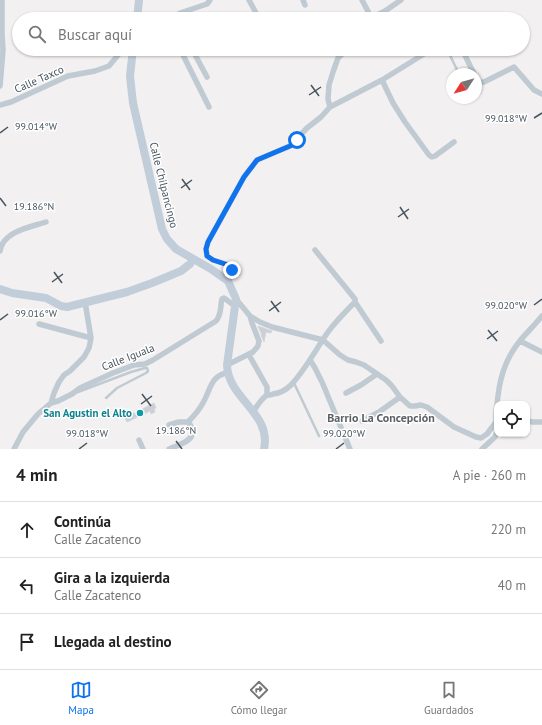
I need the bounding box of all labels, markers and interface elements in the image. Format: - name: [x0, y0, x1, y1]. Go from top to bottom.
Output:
- search box: [12, 12, 530, 56]
- icon: search: [26, 23, 48, 45]
- text: Buscar aquí: [58, 25, 132, 44]
- street label: Calle Taxco: [12, 62, 66, 96]
- north arrow: [446, 68, 482, 104]
- text: 99.018°W: [485, 112, 528, 125]
- text: 99.014°W: [15, 120, 58, 133]
- route start: [288, 131, 306, 149]
- street label: Calle Chilpancingo: [147, 141, 181, 230]
- text: 19.186°N: [14, 200, 54, 213]
- route end: [223, 261, 241, 279]
- text: 99.020°W: [485, 299, 528, 312]
- text: 99.016°W: [15, 307, 58, 320]
- street label: Calle Iguala: [100, 340, 156, 374]
- map controls: [494, 401, 530, 437]
- button: locate: [494, 401, 530, 437]
- place label: San Agustin el Alto: [43, 406, 132, 420]
- marker: San Agustin el Alto: [135, 408, 145, 418]
- district label: Barrio La Concepción: [327, 410, 435, 425]
- text: 19.186°N: [156, 424, 196, 437]
- text: 99.018°W: [66, 427, 109, 440]
- text: 99.020°W: [323, 427, 366, 440]
- text: 4 min: [16, 464, 57, 486]
- text: A pie · 260 m: [453, 467, 526, 484]
- text: Continúa: [54, 512, 111, 531]
- icon: ahead: [16, 519, 38, 541]
- text: 220 m: [491, 521, 526, 538]
- text: Calle Zacatenco: [54, 531, 141, 548]
- text: Gira a la izquierda: [54, 568, 170, 587]
- icon: left: [16, 575, 38, 597]
- text: 40 m: [498, 577, 526, 594]
- text: Calle Zacatenco: [54, 587, 141, 604]
- icon: arrive: [16, 631, 38, 653]
- text: Llegada al destino: [54, 632, 172, 651]
- tab: Mapa: [68, 679, 94, 717]
- tab: Cómo llegar: [231, 679, 287, 717]
- tab: Guardados: [424, 679, 474, 717]

